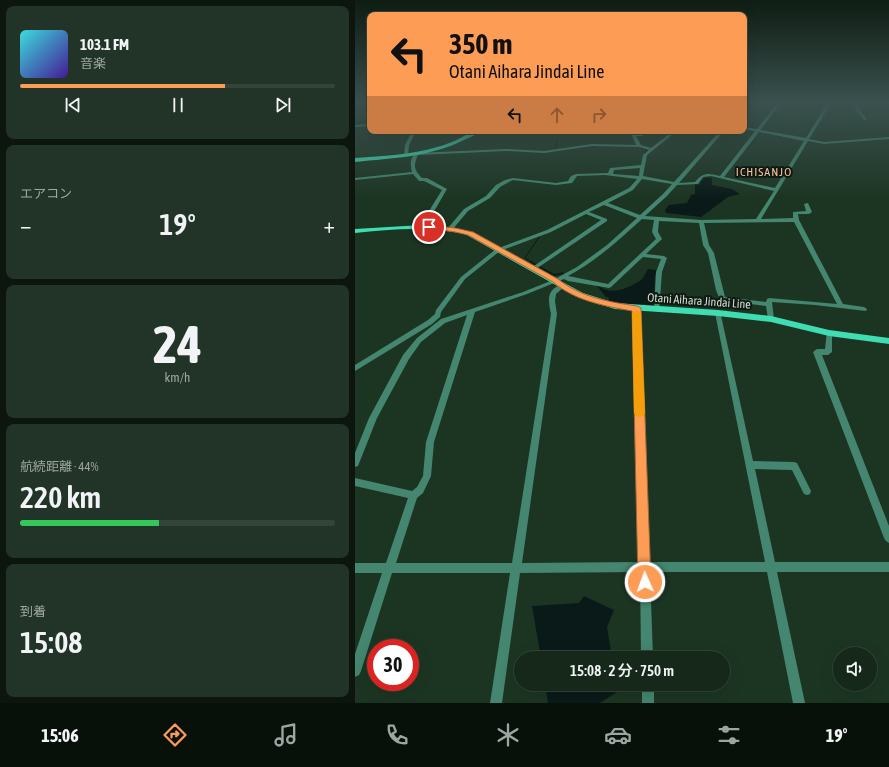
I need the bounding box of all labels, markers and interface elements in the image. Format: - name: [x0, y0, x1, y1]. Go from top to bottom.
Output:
- icon: left: [383, 28, 435, 80]
- text: 350 m: [449, 28, 512, 60]
- text: 103.1 FM: [80, 36, 129, 53]
- text: 音楽: [80, 56, 106, 71]
- text: Otani Aihara Jindai Line: [449, 61, 604, 82]
- icon: previous: [62, 94, 84, 116]
- icon: pause: [167, 94, 189, 116]
- icon: next: [272, 94, 294, 116]
- icon: left: [504, 104, 526, 126]
- icon: ahead: [546, 104, 568, 126]
- icon: right: [588, 104, 610, 126]
- district label: ICHISANJO: [736, 165, 792, 179]
- text: エアコン: [20, 186, 72, 201]
- text: 19°: [159, 207, 196, 241]
- pin: [412, 210, 446, 244]
- text: −: [20, 212, 31, 238]
- text: +: [324, 212, 335, 238]
- icon: arrive: [418, 216, 440, 238]
- street label: Otani Aihara Jindai Line: [647, 290, 751, 312]
- text: 24: [153, 314, 202, 374]
- text: km/h: [165, 370, 190, 385]
- text: 航続距離 · 44%: [20, 459, 99, 474]
- text: 220 km: [20, 480, 101, 514]
- position arrow: [624, 561, 666, 603]
- text: 到着: [20, 604, 46, 619]
- text: 15:08: [20, 625, 82, 659]
- speed limit sign: 30: [367, 639, 419, 691]
- map controls: [833, 647, 877, 691]
- button: sound: [833, 647, 877, 691]
- text: 15:08 · 2 分 · 750 m: [570, 662, 674, 679]
- icon: directions: [161, 721, 189, 749]
- icon: music: [272, 721, 300, 749]
- icon: phone: [383, 721, 411, 749]
- icon: climate: [494, 721, 522, 749]
- icon: car: [604, 721, 632, 749]
- icon: filters: [715, 721, 743, 749]
- text: 15:06: [41, 725, 79, 746]
- text: 19°: [826, 725, 848, 746]

